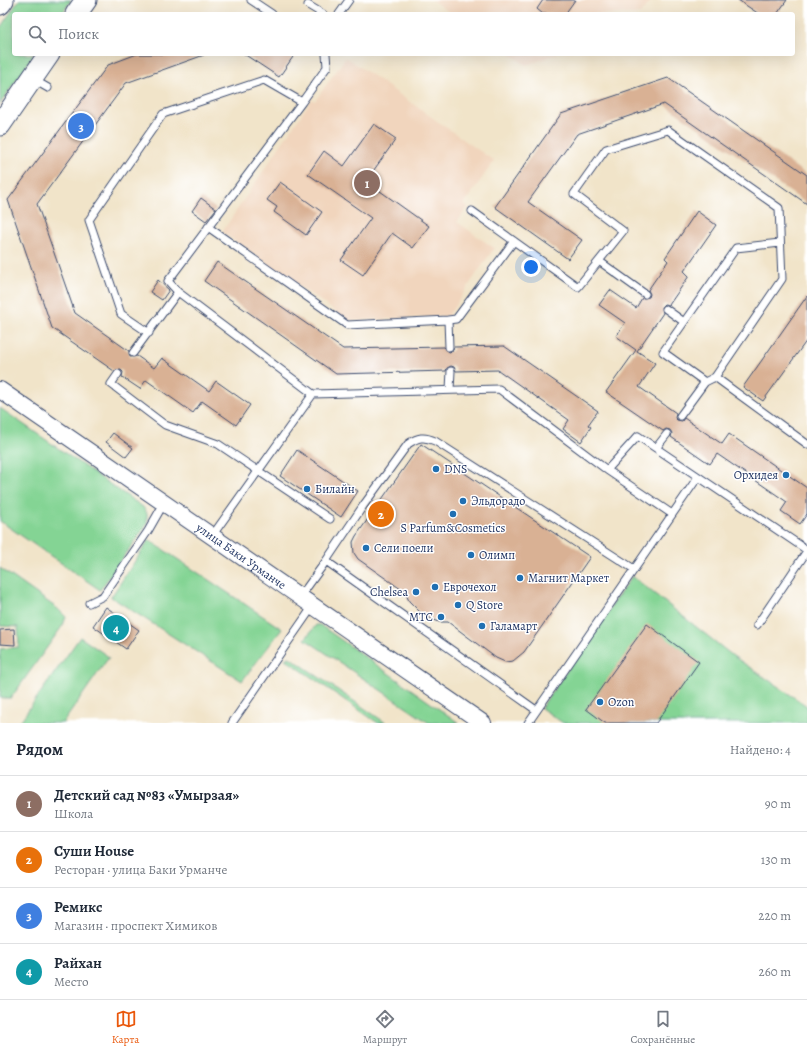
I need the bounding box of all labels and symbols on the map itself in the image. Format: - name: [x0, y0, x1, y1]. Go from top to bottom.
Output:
- pin: 3: [68, 111, 94, 141]
- pin: 1: [354, 168, 380, 198]
- your location: [521, 257, 541, 277]
- place label: DNS: [444, 461, 467, 477]
- marker: DNS: [431, 464, 441, 474]
- place label: Орхидея: [734, 467, 778, 483]
- marker: Орхидея: [781, 470, 791, 480]
- place label: Билайн: [315, 481, 355, 497]
- marker: Билайн: [302, 484, 312, 494]
- place label: Эльдорадо: [471, 493, 525, 509]
- marker: Эльдорадо: [458, 496, 468, 506]
- pin: 2: [368, 499, 394, 529]
- marker: S Parfum&Cosmetics: [448, 509, 458, 519]
- street label: улица Баки Урманче: [192, 519, 289, 593]
- place label: S Parfum&Cosmetics: [401, 520, 506, 536]
- place label: Сели поели: [374, 540, 433, 556]
- marker: Сели поели: [361, 543, 371, 553]
- place label: Олимп: [479, 547, 515, 563]
- marker: Олимп: [466, 550, 476, 560]
- place label: Магнит Маркет: [528, 570, 610, 586]
- marker: Магнит Маркет: [515, 573, 525, 583]
- place label: Еврочехол: [443, 579, 497, 595]
- marker: Еврочехол: [430, 582, 440, 592]
- place label: Chelsea: [370, 584, 408, 600]
- marker: Chelsea: [411, 587, 421, 597]
- place label: Q Store: [466, 597, 503, 613]
- marker: Q Store: [453, 600, 463, 610]
- place label: МТС: [409, 609, 433, 625]
- marker: МТС: [436, 612, 446, 622]
- pin: 4: [103, 613, 129, 643]
- place label: Галамарт: [490, 618, 538, 634]
- marker: Галамарт: [477, 621, 487, 631]
- place label: Ozon: [608, 694, 635, 710]
- marker: Ozon: [595, 697, 605, 707]

